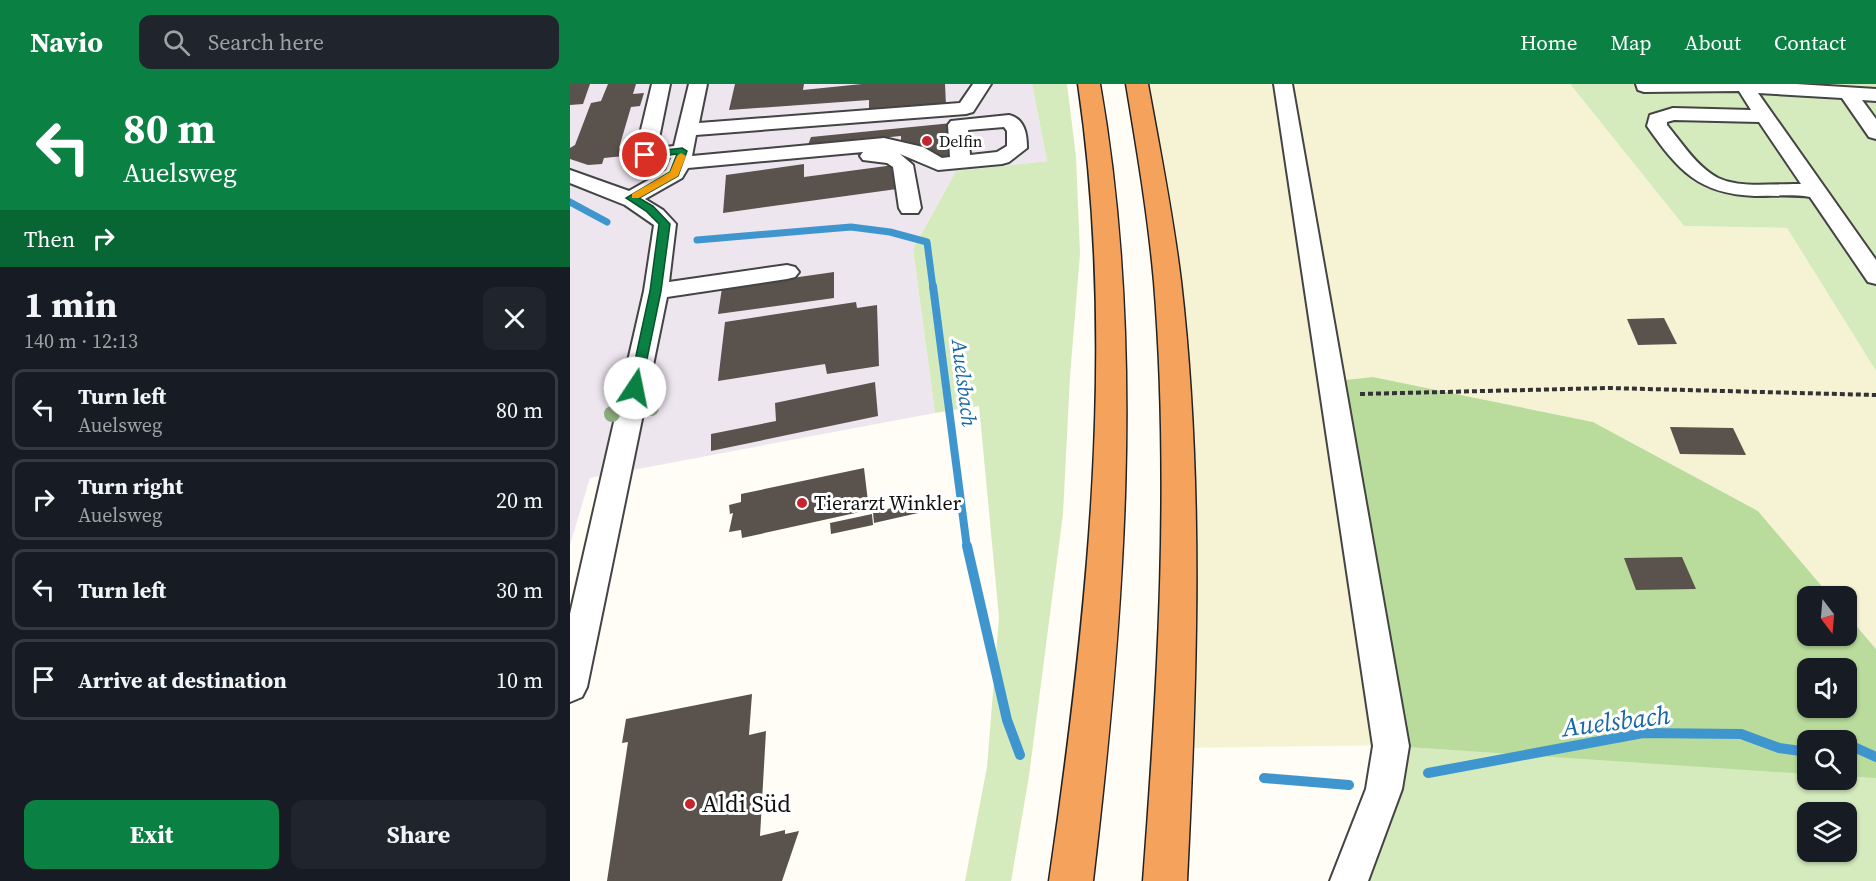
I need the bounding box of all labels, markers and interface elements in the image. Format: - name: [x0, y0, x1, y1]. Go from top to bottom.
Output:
- search box: [139, 15, 559, 69]
- text: Navio: [30, 23, 103, 61]
- icon: search: [160, 26, 193, 59]
- text: Search here: [208, 27, 324, 57]
- text: Home: [1520, 28, 1578, 57]
- text: Map: [1611, 28, 1652, 57]
- text: About: [1685, 28, 1741, 57]
- text: Contact: [1774, 28, 1846, 57]
- text: 80 m: [123, 99, 216, 157]
- icon: left: [24, 108, 102, 186]
- pin: [619, 129, 670, 180]
- place label: Delfin: [939, 130, 983, 152]
- marker: Delfin: [920, 134, 934, 148]
- icon: arrive: [628, 138, 661, 171]
- text: Auelsweg: [123, 154, 237, 191]
- icon: right: [87, 222, 120, 255]
- text: Then: [24, 224, 75, 254]
- text: 1 min: [24, 280, 117, 329]
- button: close: [483, 287, 546, 350]
- text: 140 m · 12:13: [24, 327, 138, 355]
- water label: Auelsbach: [945, 337, 984, 429]
- position arrow: [603, 356, 667, 420]
- text: Turn left: [78, 381, 166, 411]
- icon: left: [27, 393, 60, 426]
- text: 80 m: [496, 395, 543, 425]
- text: Auelsweg: [78, 411, 162, 439]
- text: Turn right: [78, 471, 183, 501]
- icon: right: [27, 483, 60, 516]
- text: 20 m: [496, 485, 543, 515]
- place label: Tierarzt Winkler: [814, 489, 962, 517]
- marker: Tierarzt Winkler: [795, 496, 809, 510]
- text: Auelsweg: [78, 501, 162, 529]
- icon: left: [27, 573, 60, 606]
- text: Turn left: [78, 575, 166, 605]
- text: 30 m: [496, 575, 543, 605]
- north arrow: [1797, 586, 1857, 646]
- map controls: [1797, 586, 1857, 862]
- button: sound: [1797, 658, 1857, 718]
- icon: arrive: [27, 663, 60, 696]
- text: Arrive at destination: [78, 665, 287, 695]
- text: 10 m: [496, 665, 543, 695]
- water label: Auelsbach: [1558, 697, 1672, 746]
- button: search: [1797, 730, 1857, 790]
- place label: Aldi Süd: [702, 787, 791, 820]
- marker: Aldi Süd: [683, 797, 697, 811]
- button: Exit: [24, 800, 279, 869]
- button: Share: [291, 800, 546, 869]
- button: layers: [1797, 802, 1857, 862]

